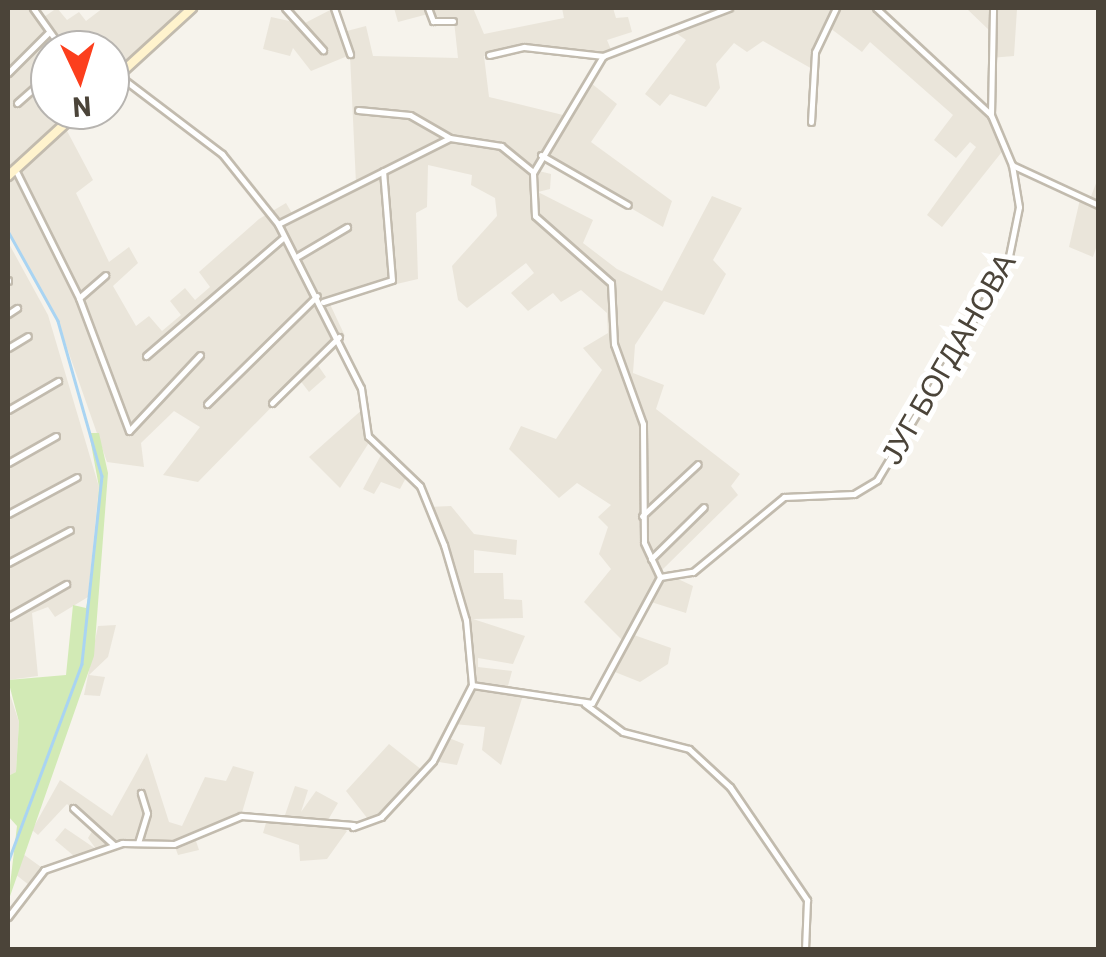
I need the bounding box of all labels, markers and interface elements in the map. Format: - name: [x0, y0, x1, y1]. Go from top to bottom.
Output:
- north arrow: [30, 30, 130, 130]
- text: N: [71, 90, 92, 126]
- street label: ЈУГ БОГДАНОВА: [872, 246, 1022, 470]

